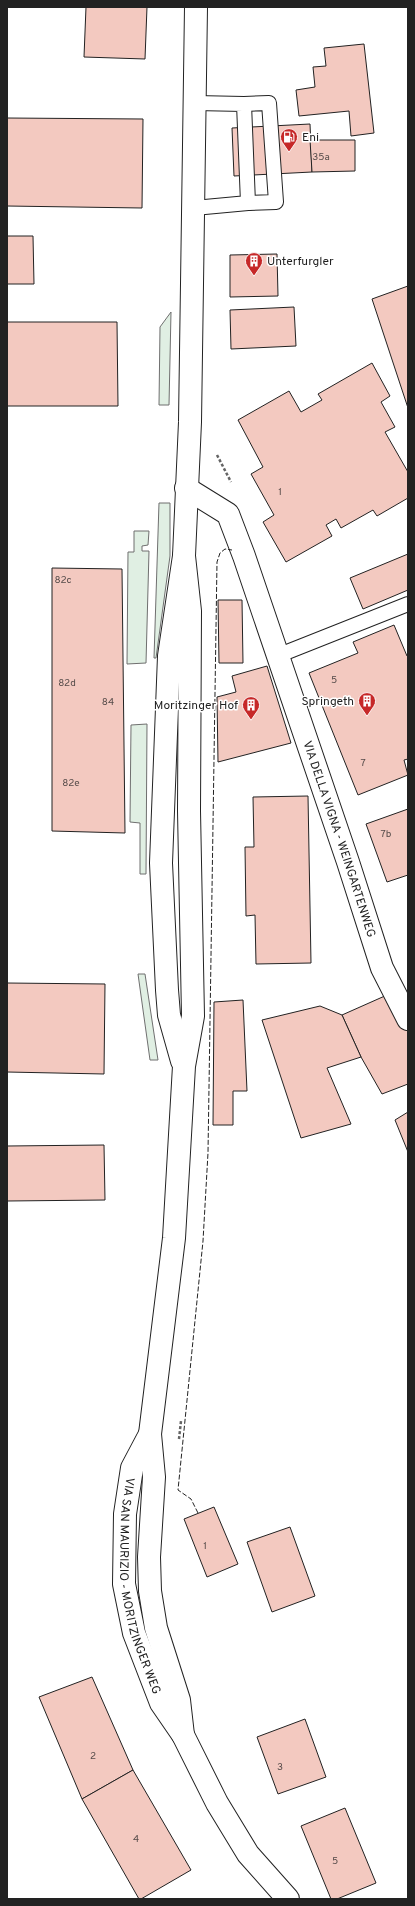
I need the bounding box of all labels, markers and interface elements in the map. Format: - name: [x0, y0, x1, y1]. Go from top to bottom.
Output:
- fuel station icon: Eni: [279, 127, 299, 152]
- place label: Eni: [302, 130, 319, 146]
- house number: 35a: [312, 151, 330, 164]
- building icon: Unterfurgler: [244, 251, 264, 276]
- place label: Unterfurgler: [267, 254, 334, 270]
- house number: 1: [278, 486, 282, 499]
- house number: 82c: [54, 574, 72, 587]
- house number: 5: [331, 674, 337, 687]
- house number: 82d: [58, 677, 76, 690]
- building icon: Springeth: [357, 691, 377, 716]
- place label: Springeth: [301, 694, 354, 710]
- building icon: Moritzinger Hof: [241, 695, 261, 720]
- house number: 84: [102, 696, 114, 709]
- place label: Moritzinger Hof: [154, 698, 238, 714]
- street label: VIA DELLA VIGNA - WEINGARTENWEG: [298, 739, 379, 940]
- house number: 7: [360, 757, 366, 770]
- house number: 82e: [62, 777, 80, 790]
- house number: 7b: [381, 828, 392, 841]
- street label: VIA SAN MAURIZIO - MORITZINGER WEG: [115, 1476, 164, 1697]
- house number: 1: [203, 1540, 207, 1553]
- house number: 2: [90, 1750, 96, 1763]
- house number: 3: [277, 1761, 283, 1774]
- house number: 4: [133, 1833, 139, 1846]
- house number: 5: [332, 1855, 338, 1868]

